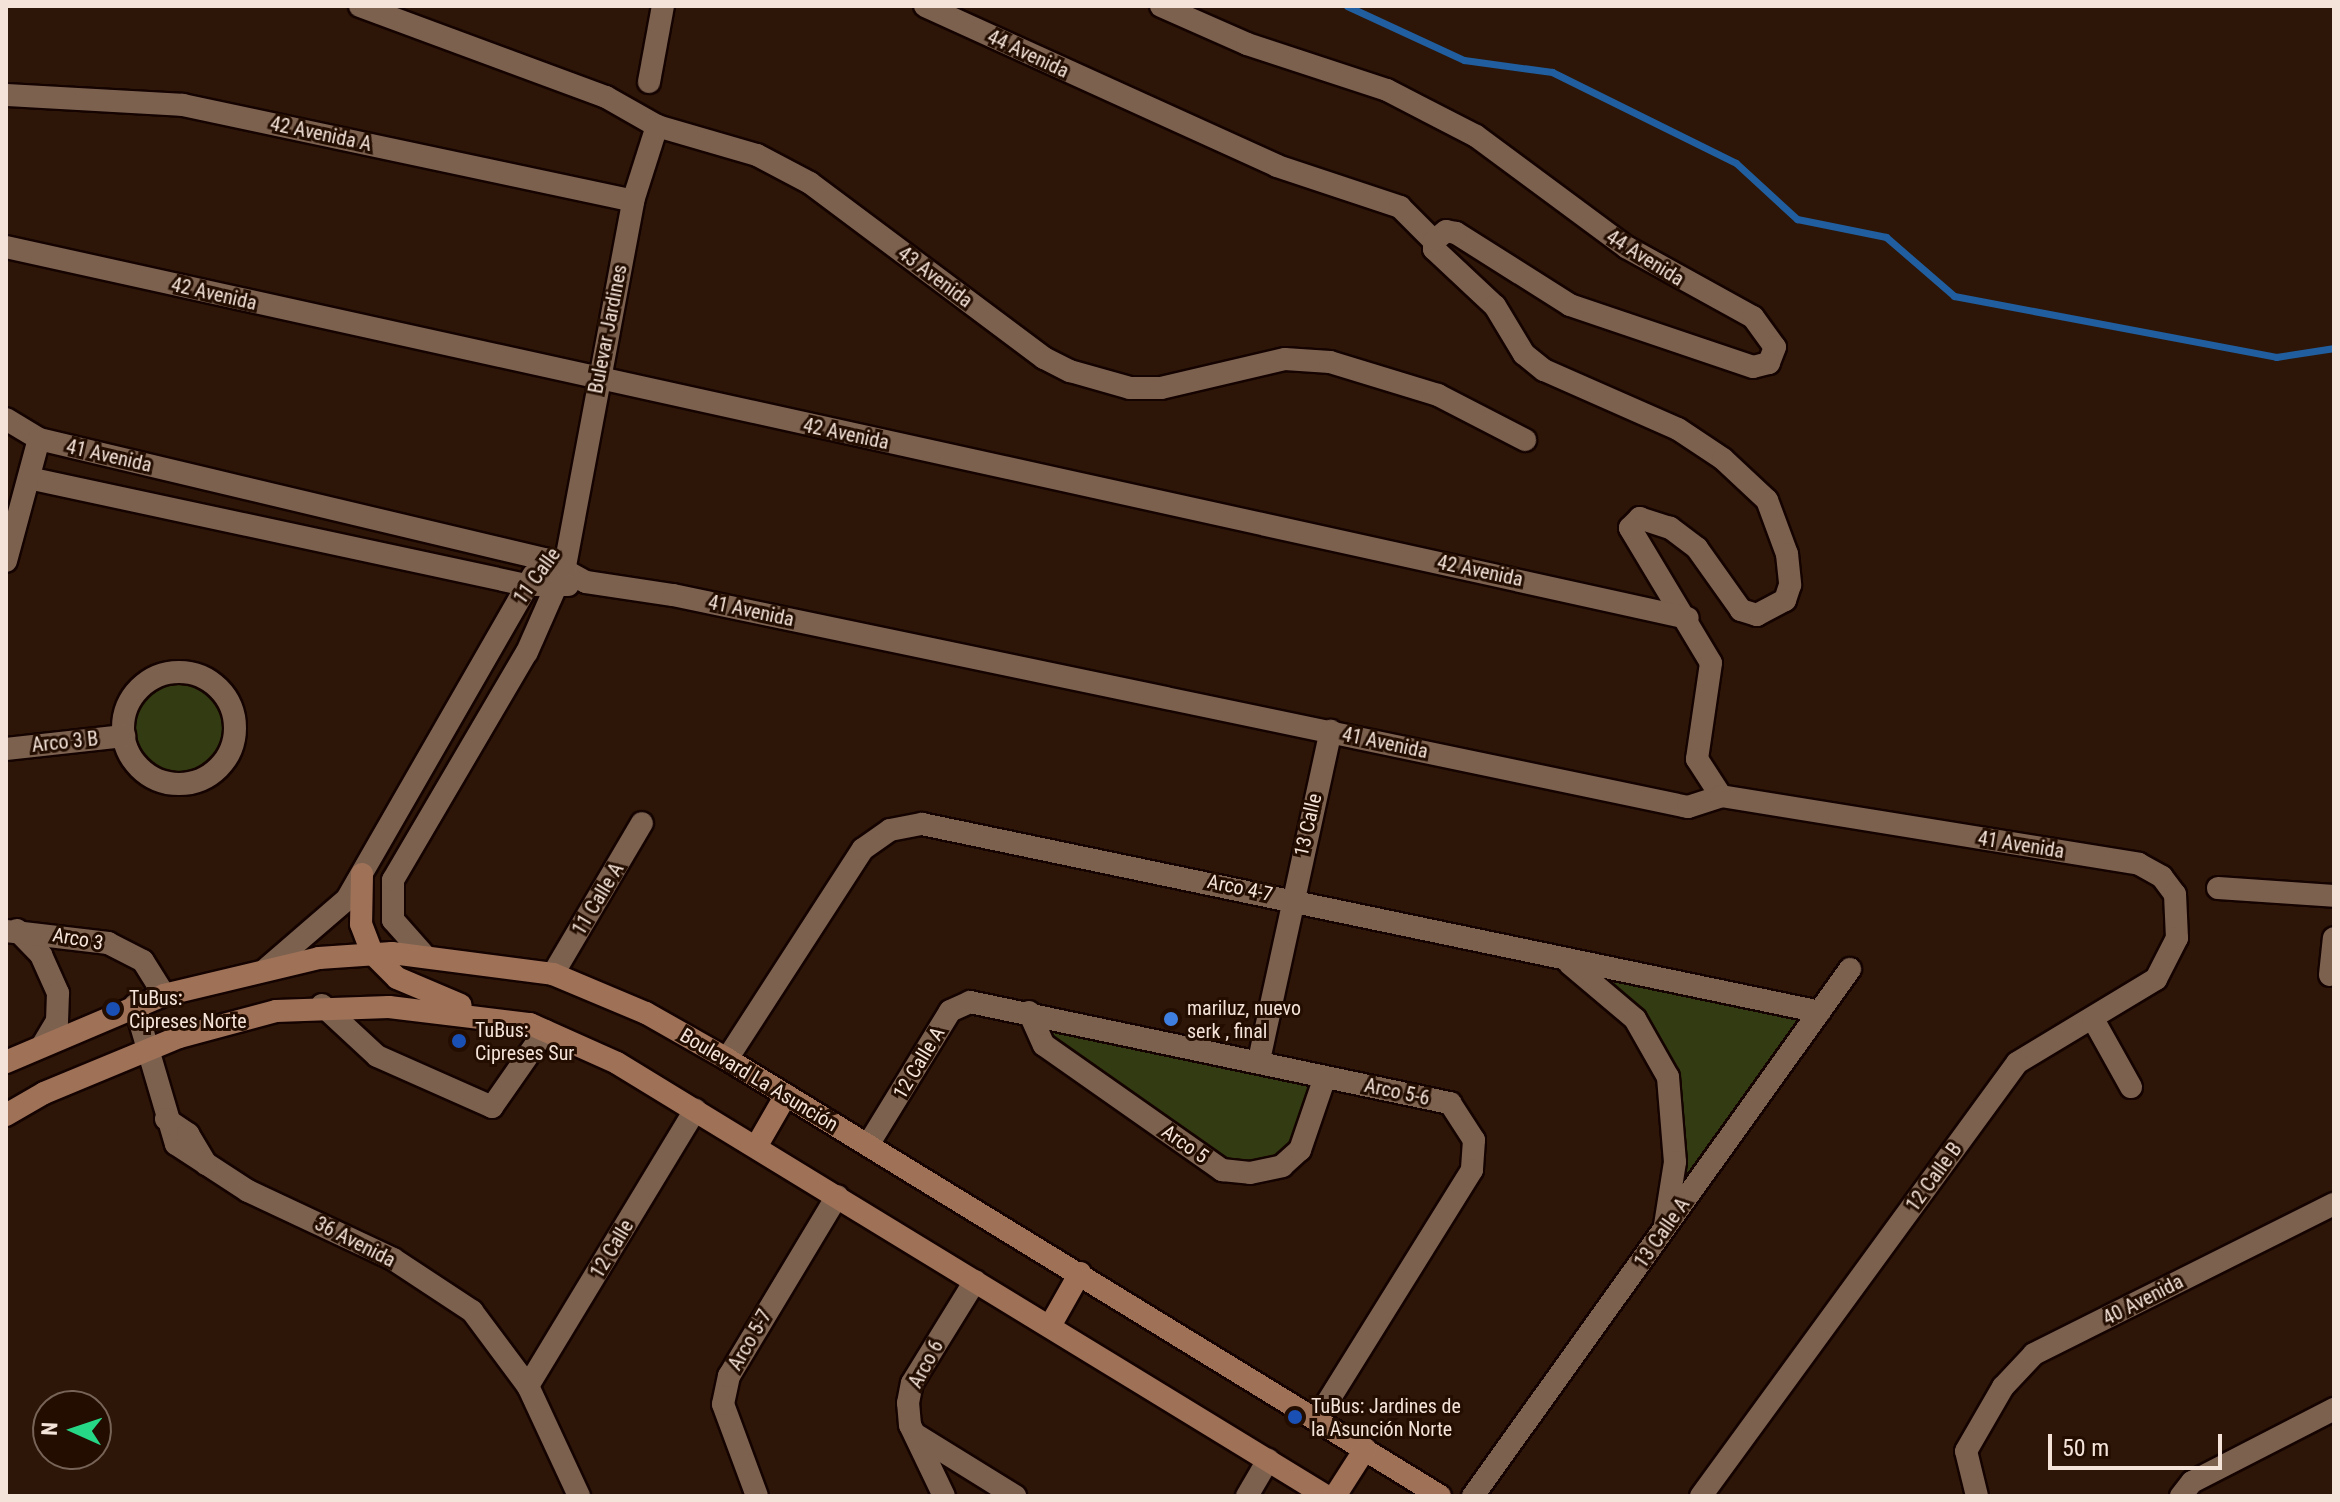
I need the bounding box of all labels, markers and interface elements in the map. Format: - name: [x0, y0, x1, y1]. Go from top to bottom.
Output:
- street label: 44 Avenida: [984, 25, 1072, 83]
- street label: 42 Avenida A: [268, 112, 374, 156]
- street label: 44 Avenida: [1602, 225, 1688, 291]
- street label: 43 Avenida: [893, 241, 977, 313]
- street label: Bulevar Jardines: [584, 262, 632, 396]
- street label: 42 Avenida: [169, 273, 259, 315]
- street label: 42 Avenida: [801, 413, 891, 455]
- street label: 41 Avenida: [64, 435, 154, 477]
- street label: 11 Calle: [509, 543, 565, 609]
- street label: 42 Avenida: [1435, 550, 1525, 592]
- street label: 41 Avenida: [706, 590, 796, 632]
- street label: 41 Avenida: [1340, 722, 1430, 764]
- street label: Arco 3 B: [31, 727, 99, 757]
- street label: 13 Calle: [1289, 791, 1327, 859]
- street label: 41 Avenida: [1976, 826, 2066, 864]
- street label: 11 Calle A: [567, 859, 629, 939]
- street label: Arco 4-7: [1205, 869, 1275, 907]
- street label: Arco 3: [51, 923, 105, 955]
- place label: TuBus: Cipreses Norte: [129, 986, 247, 1033]
- place label: mariluz, nuevo serk , final: [1187, 996, 1301, 1043]
- marker: TuBus: Cipreses Norte: [104, 1000, 122, 1018]
- marker: mariluz, nuevo serk , final: [1162, 1010, 1180, 1028]
- place label: TuBus: Cipreses Sur: [475, 1018, 574, 1065]
- street label: Boulevard La Asunción: [676, 1023, 842, 1137]
- street label: 12 Calle A: [888, 1023, 950, 1103]
- marker: TuBus: Cipreses Sur: [450, 1032, 468, 1050]
- street label: Arco 5-6: [1362, 1073, 1432, 1111]
- street label: Arco 5: [1157, 1119, 1213, 1169]
- street label: 12 Calle B: [1901, 1138, 1967, 1216]
- street label: 13 Calle A: [1629, 1193, 1695, 1273]
- street label: 36 Avenida: [311, 1212, 399, 1272]
- street label: 12 Calle: [585, 1215, 639, 1283]
- street label: 40 Avenida: [2099, 1270, 2187, 1330]
- street label: Arco 5-7: [723, 1305, 777, 1375]
- street label: Arco 6: [903, 1336, 949, 1392]
- north arrow: [32, 1390, 112, 1470]
- place label: TuBus: Jardines de la Asunción Norte: [1311, 1394, 1461, 1441]
- marker: TuBus: Jardines de la Asunción Norte: [1286, 1408, 1304, 1426]
- scale bar: [2052, 1418, 2226, 1468]
- text: N: [37, 1421, 62, 1436]
- text: 50 m: [2062, 1434, 2109, 1462]

